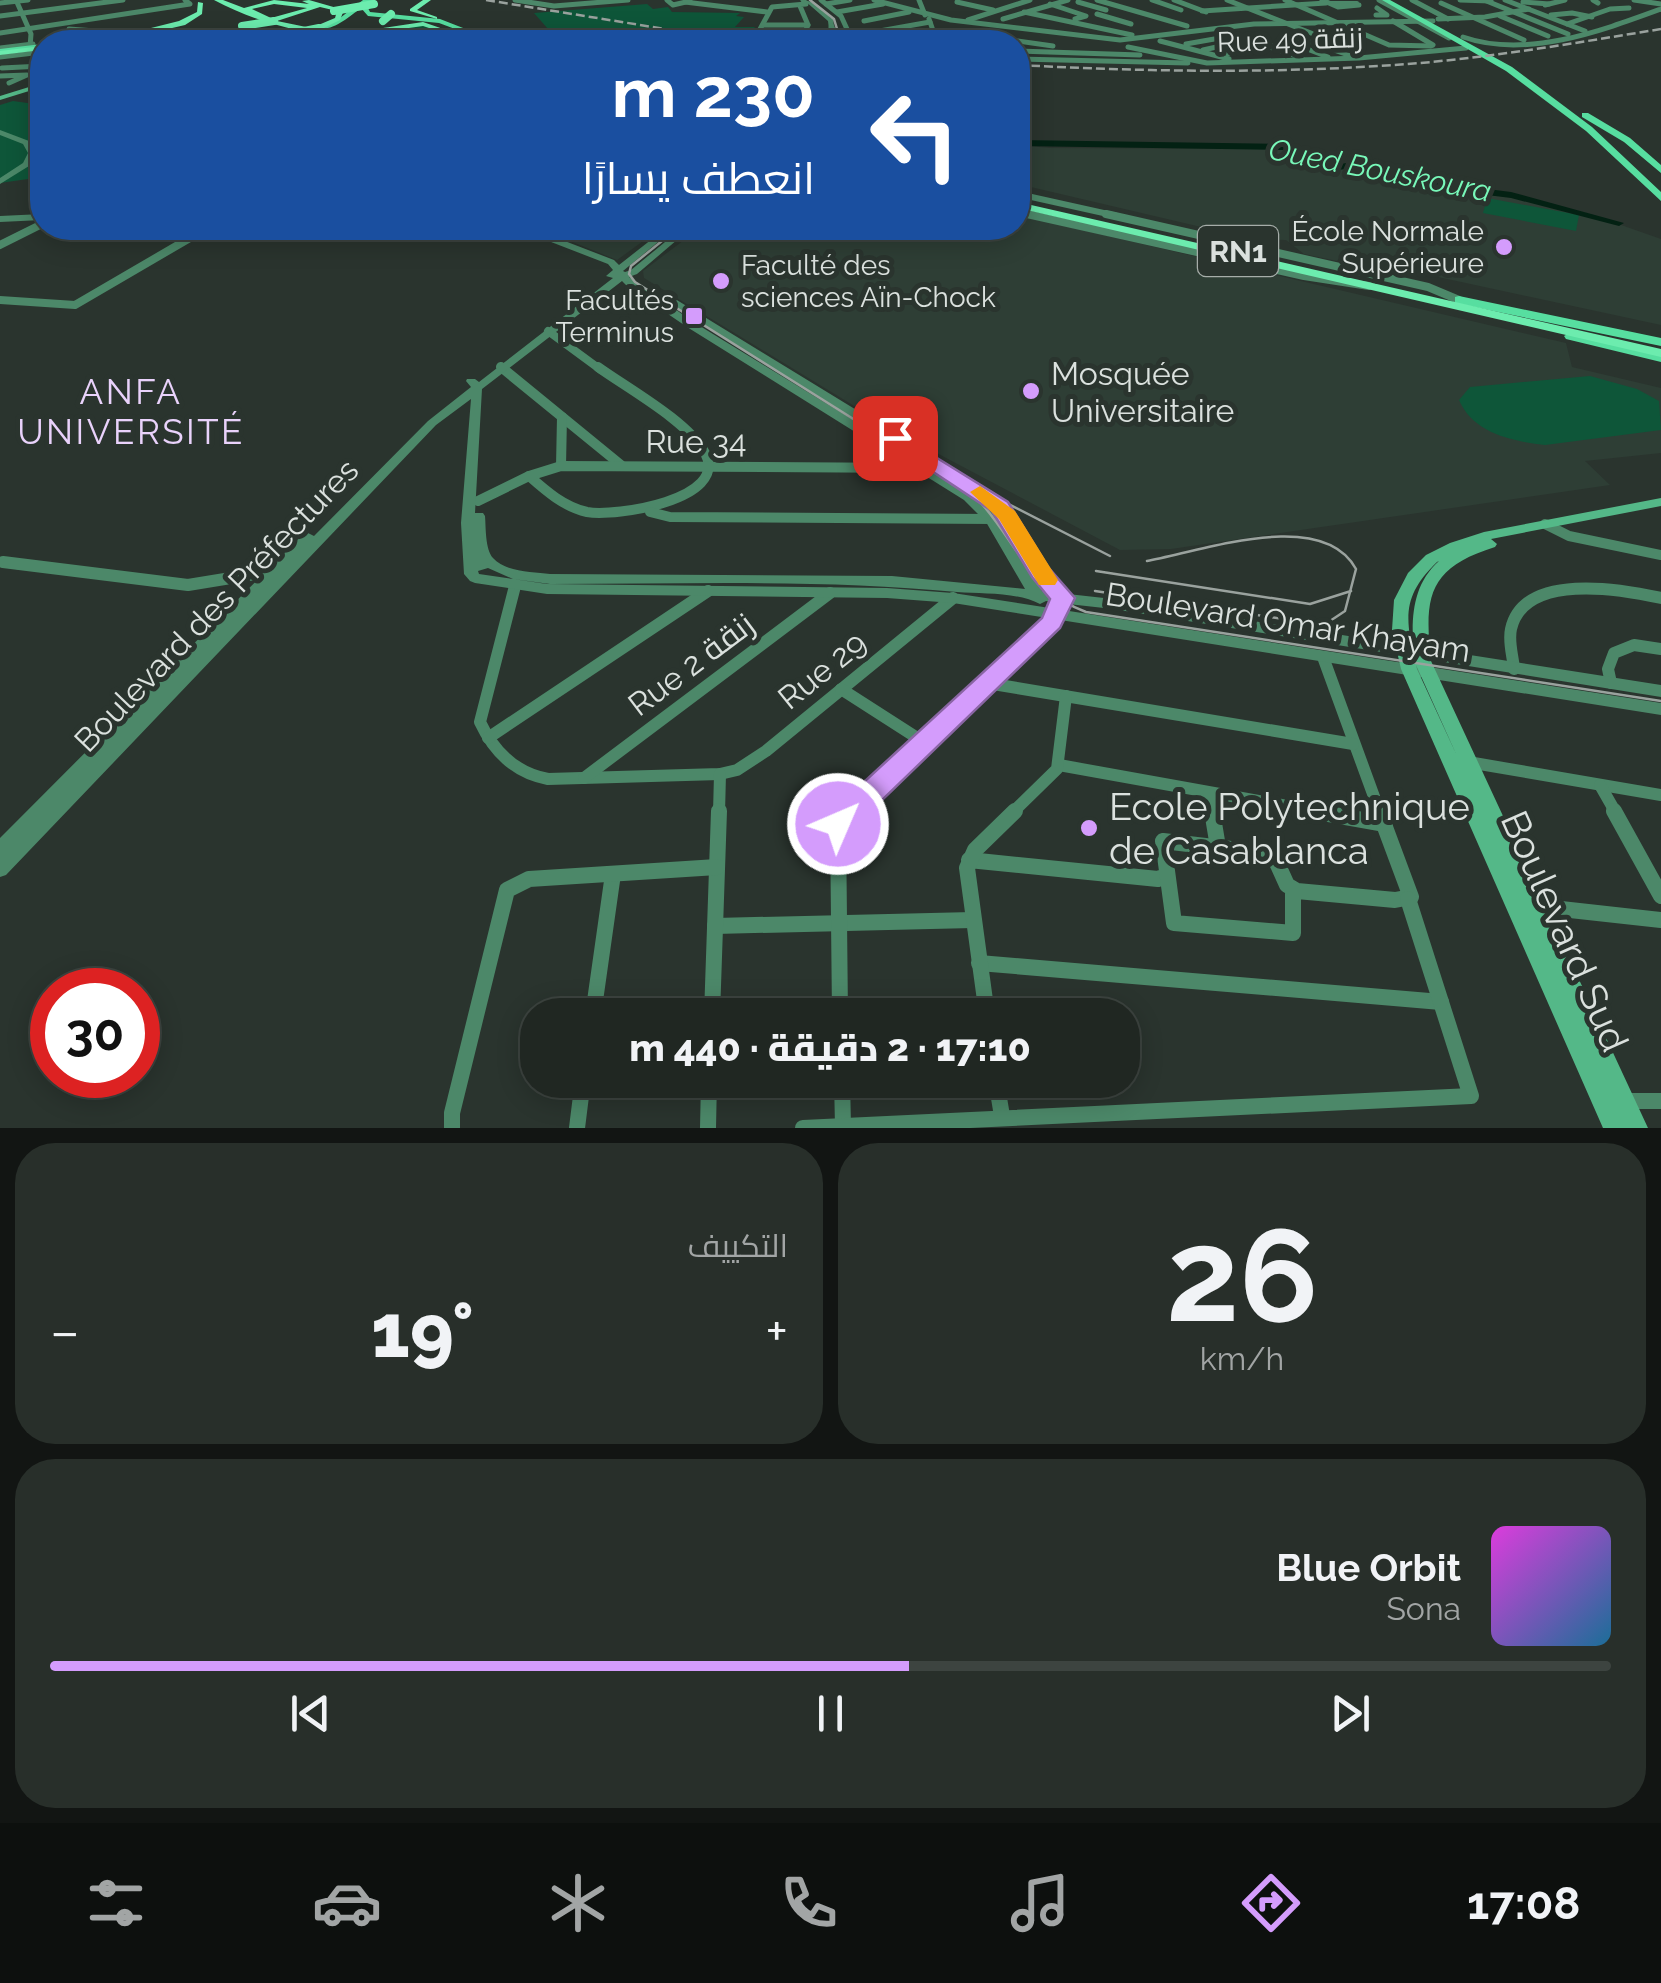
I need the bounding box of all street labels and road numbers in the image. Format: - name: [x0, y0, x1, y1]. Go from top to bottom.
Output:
- street label: Rue 49 زنقة: [1216, 21, 1364, 59]
- road number: RN1: [1198, 226, 1278, 276]
- street label: Rue 34: [645, 423, 747, 460]
- street label: Boulevard des Préfectures: [67, 451, 365, 759]
- street label: Boulevard Omar Khayam: [1103, 575, 1473, 669]
- street label: Rue 2 زنقة: [621, 605, 761, 723]
- street label: Rue 29: [771, 624, 873, 716]
- street label: Boulevard Sud: [1492, 804, 1638, 1058]

